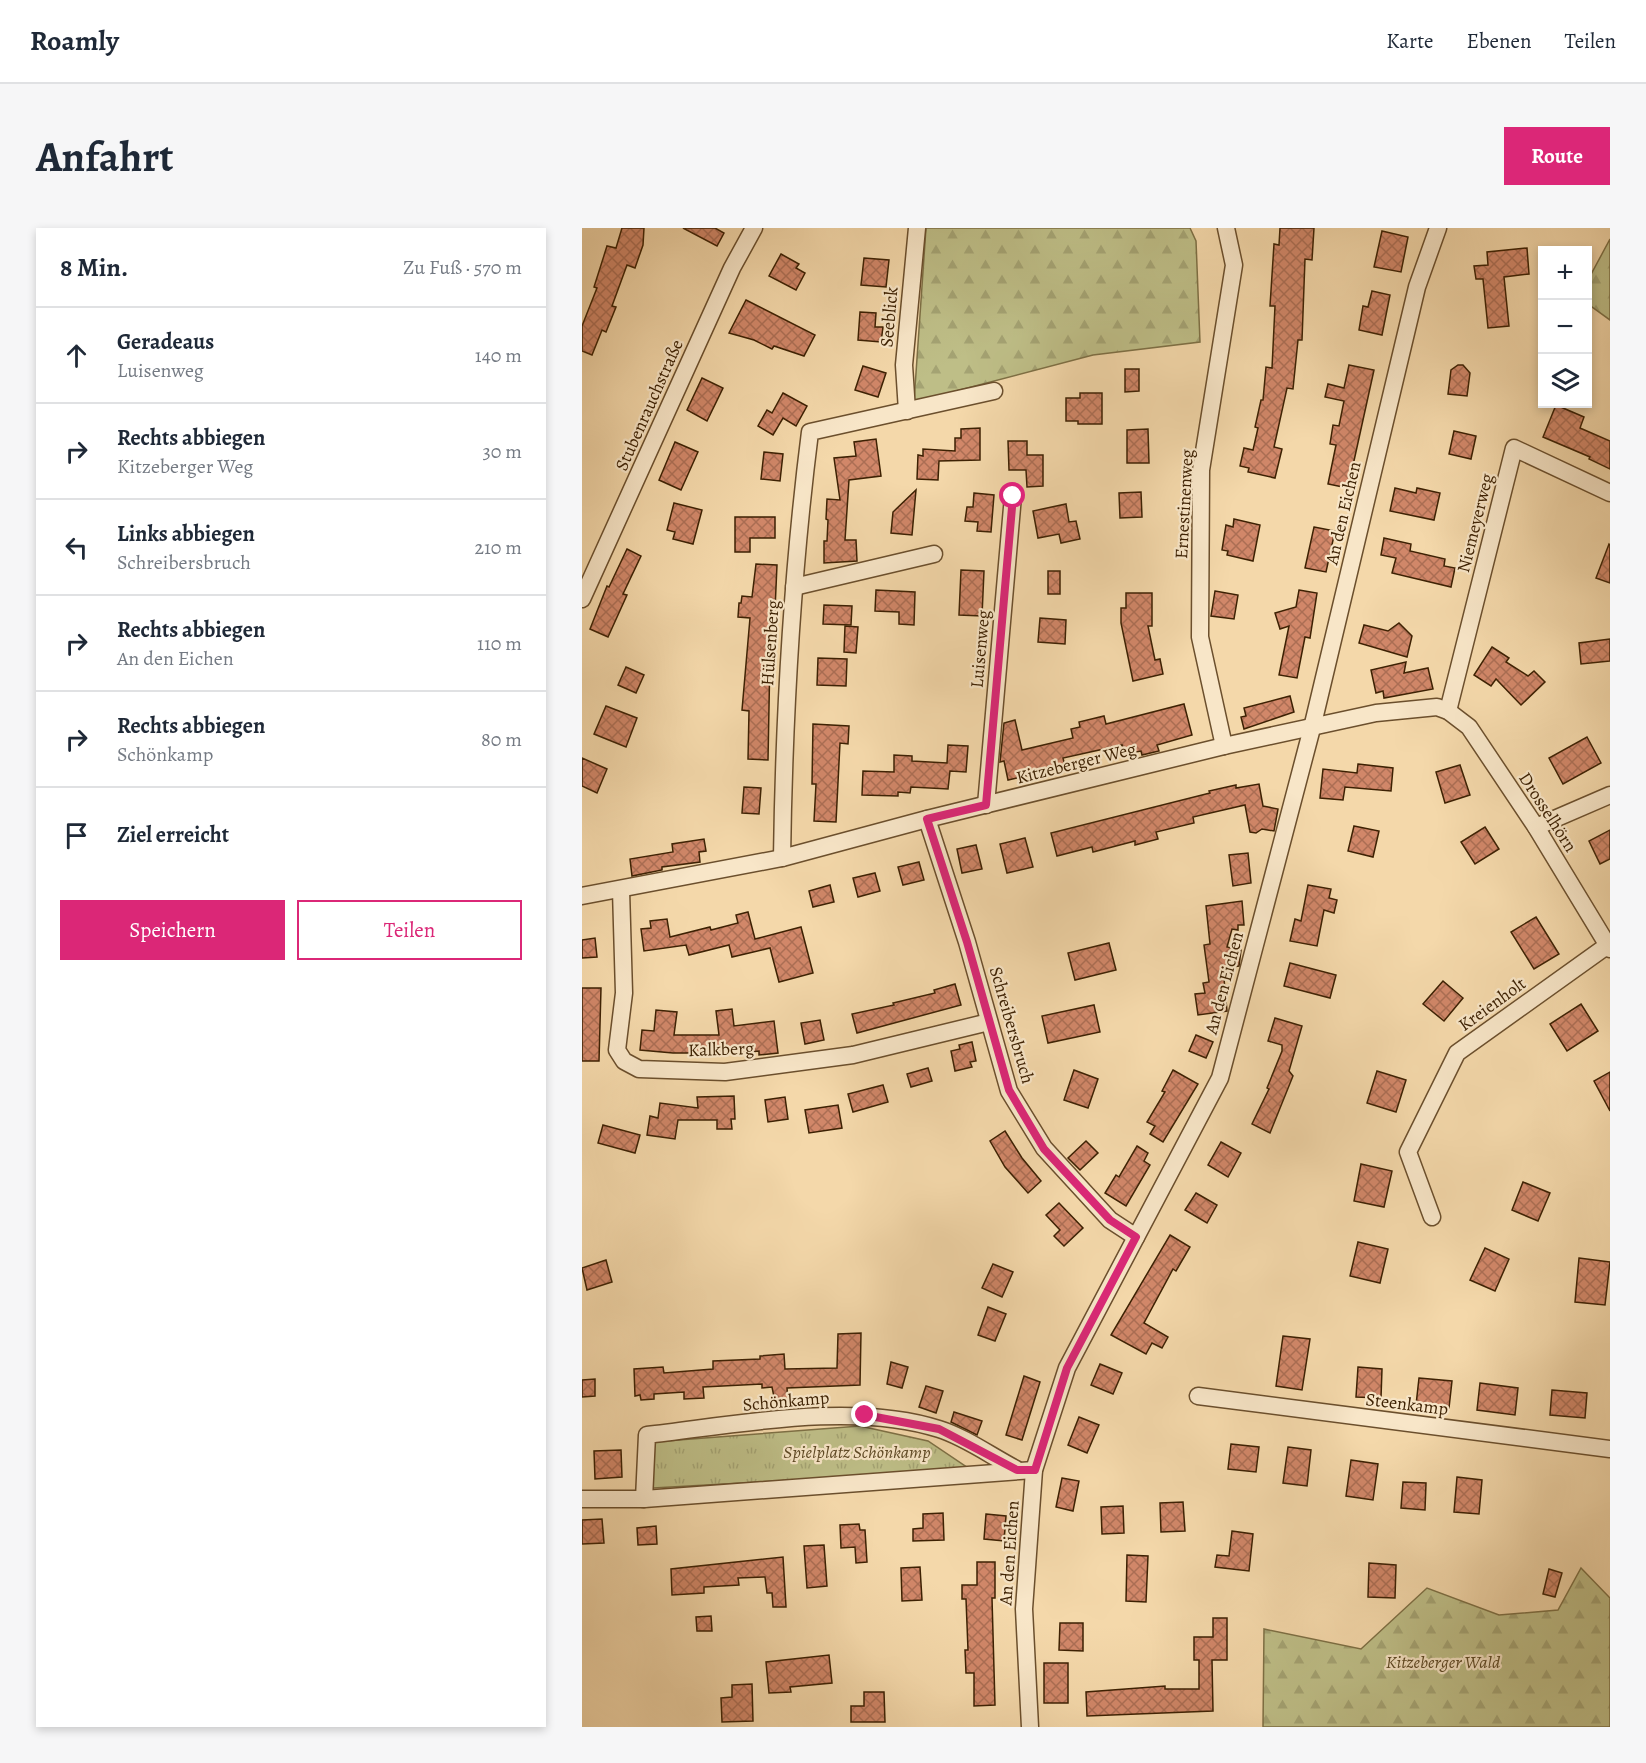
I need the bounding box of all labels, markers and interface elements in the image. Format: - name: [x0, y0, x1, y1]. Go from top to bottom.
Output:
- text: Roamly: [30, 22, 119, 60]
- text: Karte: [1386, 27, 1434, 55]
- text: Ebenen: [1467, 27, 1531, 55]
- text: Teilen: [1564, 27, 1616, 55]
- button: Route: [1504, 127, 1610, 185]
- text: Anfahrt: [36, 128, 173, 185]
- map controls: [1538, 246, 1592, 408]
- button: +: [1538, 246, 1592, 300]
- text: 8 Min.: [60, 250, 128, 285]
- text: Zu Fuß · 570 m: [403, 254, 522, 281]
- street label: Seeblick: [874, 286, 904, 348]
- button: −: [1538, 300, 1592, 354]
- text: Geradeaus: [117, 327, 214, 357]
- street label: Stubenrauchstraße: [609, 336, 689, 474]
- icon: ahead: [60, 339, 93, 372]
- text: 140 m: [475, 342, 522, 369]
- button: layers: [1538, 354, 1592, 408]
- text: Luisenweg: [117, 357, 204, 384]
- text: Rechts abbiegen: [117, 423, 265, 453]
- icon: right: [60, 435, 93, 468]
- text: 30 m: [482, 438, 522, 465]
- street label: Ernestinenweg: [1169, 448, 1199, 560]
- text: Kitzeberger Weg: [117, 453, 253, 480]
- street label: An den Eichen: [1319, 459, 1367, 568]
- street label: Niemeyerweg: [1451, 471, 1499, 575]
- route start: [999, 482, 1025, 508]
- text: Links abbiegen: [117, 519, 255, 549]
- icon: left: [60, 531, 93, 564]
- text: 210 m: [474, 534, 522, 561]
- text: Schreibersbruch: [117, 549, 251, 576]
- street label: Hülsenberg: [755, 599, 785, 687]
- street label: Luisenweg: [965, 609, 995, 689]
- text: Rechts abbiegen: [117, 615, 265, 645]
- icon: right: [60, 627, 93, 660]
- text: 110 m: [477, 630, 522, 657]
- text: An den Eichen: [117, 645, 234, 672]
- text: Rechts abbiegen: [117, 711, 265, 741]
- icon: right: [60, 723, 93, 756]
- text: 80 m: [481, 726, 522, 753]
- street label: Kitzeberger Weg: [1014, 737, 1138, 789]
- text: Schönkamp: [117, 741, 213, 768]
- street label: Drosselhörn: [1513, 767, 1583, 857]
- icon: arrive: [60, 819, 93, 852]
- text: Ziel erreicht: [117, 820, 229, 850]
- button: Speichern: [60, 900, 285, 960]
- button: Teilen: [297, 900, 522, 960]
- street label: An den Eichen: [1199, 929, 1249, 1038]
- street label: Schreibersbruch: [984, 964, 1040, 1087]
- street label: Kreienholt: [1453, 971, 1531, 1037]
- street label: Kalkberg: [688, 1036, 754, 1062]
- street label: Schönkamp: [742, 1385, 830, 1417]
- street label: Steenkamp: [1364, 1387, 1450, 1421]
- route end: [851, 1401, 877, 1427]
- park label: Spielplatz Schönkamp: [783, 1440, 931, 1464]
- street label: An den Eichen: [993, 1500, 1025, 1607]
- park label: Kitzeberger Wald: [1386, 1650, 1501, 1674]

